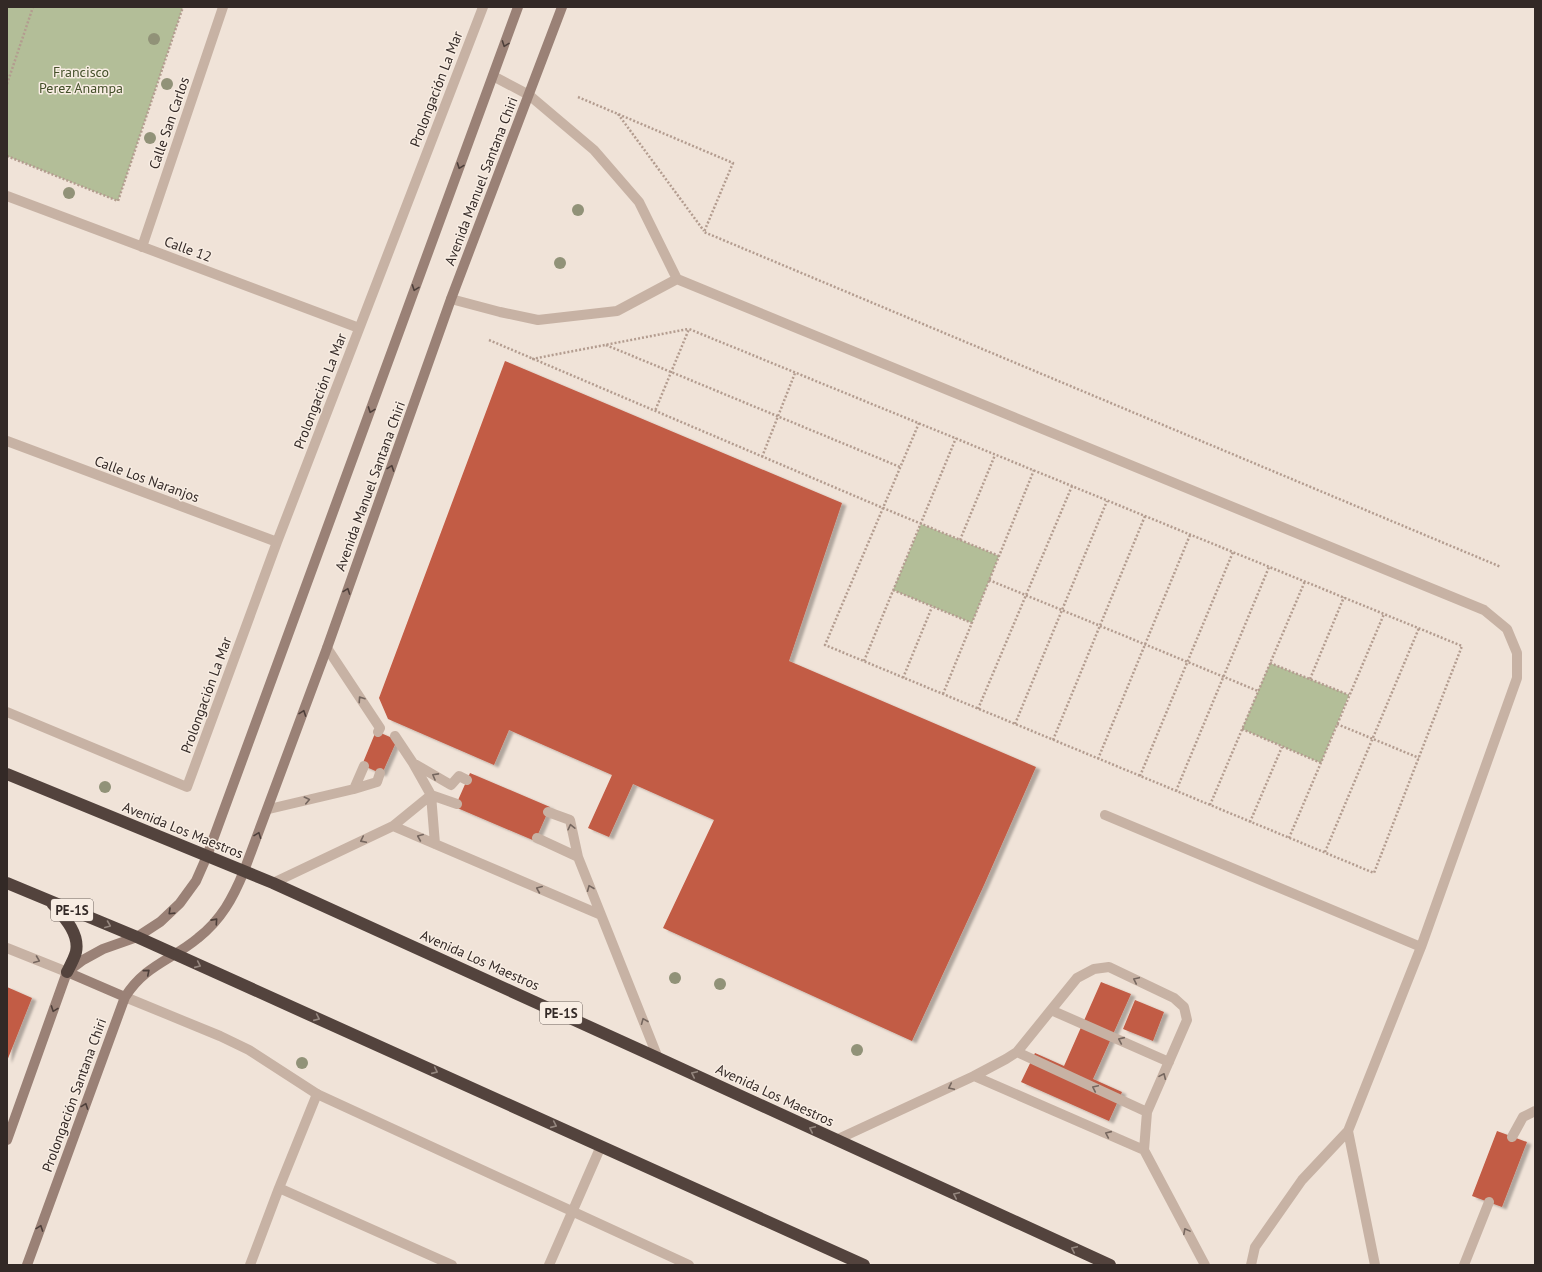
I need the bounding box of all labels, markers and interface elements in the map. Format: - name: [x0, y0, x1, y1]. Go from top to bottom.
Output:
- street label: Prolongación La Mar: [406, 28, 466, 150]
- one-way arrow: [501, 40, 509, 47]
- park label: Francisco Perez Anampa: [39, 63, 123, 97]
- street label: Calle San Carlos: [145, 74, 193, 172]
- street label: Avenida Manuel Santana Chiri: [440, 94, 522, 268]
- one-way arrow: [456, 162, 465, 169]
- street label: Calle 12: [162, 232, 214, 266]
- one-way arrow: [412, 284, 420, 291]
- street label: Prolongación La Mar: [290, 330, 350, 452]
- street label: Avenida Manuel Santana Chiri: [331, 399, 409, 573]
- one-way arrow: [367, 406, 375, 413]
- street label: Calle Los Naranjos: [92, 452, 202, 506]
- one-way arrow: [386, 465, 395, 472]
- one-way arrow: [343, 587, 351, 594]
- street label: Prolongación La Mar: [177, 634, 236, 756]
- one-way arrow: [359, 696, 366, 703]
- one-way arrow: [299, 710, 307, 717]
- one-way arrow: [432, 773, 439, 780]
- one-way arrow: [304, 796, 310, 804]
- street label: Avenida Los Maestros: [120, 798, 246, 862]
- one-way arrow: [568, 824, 576, 830]
- one-way arrow: [254, 832, 262, 839]
- one-way arrow: [417, 834, 424, 842]
- one-way arrow: [360, 835, 368, 843]
- one-way arrow: [587, 884, 595, 891]
- one-way arrow: [536, 885, 543, 893]
- road number: PE-1S: [51, 899, 93, 921]
- one-way arrow: [168, 907, 176, 914]
- one-way arrow: [211, 918, 218, 926]
- one-way arrow: [104, 920, 111, 928]
- street label: Avenida Los Maestros: [418, 926, 542, 994]
- one-way arrow: [34, 956, 41, 964]
- one-way arrow: [195, 960, 202, 968]
- one-way arrow: [142, 970, 150, 977]
- one-way arrow: [1132, 977, 1140, 985]
- road number: PE-1S: [540, 1002, 582, 1024]
- one-way arrow: [51, 1005, 59, 1012]
- one-way arrow: [312, 1013, 320, 1021]
- street label: Prolongación Santana Chiri: [38, 1016, 110, 1174]
- one-way arrow: [641, 1018, 649, 1026]
- one-way arrow: [1117, 1037, 1124, 1045]
- street label: Avenida Los Maestros: [713, 1060, 837, 1130]
- one-way arrow: [431, 1066, 439, 1074]
- one-way arrow: [691, 1071, 699, 1079]
- one-way arrow: [1158, 1073, 1166, 1080]
- one-way arrow: [948, 1082, 955, 1090]
- one-way arrow: [1092, 1085, 1100, 1093]
- one-way arrow: [80, 1103, 89, 1110]
- one-way arrow: [550, 1120, 557, 1128]
- one-way arrow: [809, 1126, 817, 1134]
- one-way arrow: [1105, 1131, 1112, 1139]
- one-way arrow: [953, 1192, 960, 1200]
- one-way arrow: [36, 1225, 44, 1232]
- one-way arrow: [1184, 1227, 1191, 1235]
- one-way arrow: [1071, 1246, 1079, 1254]

